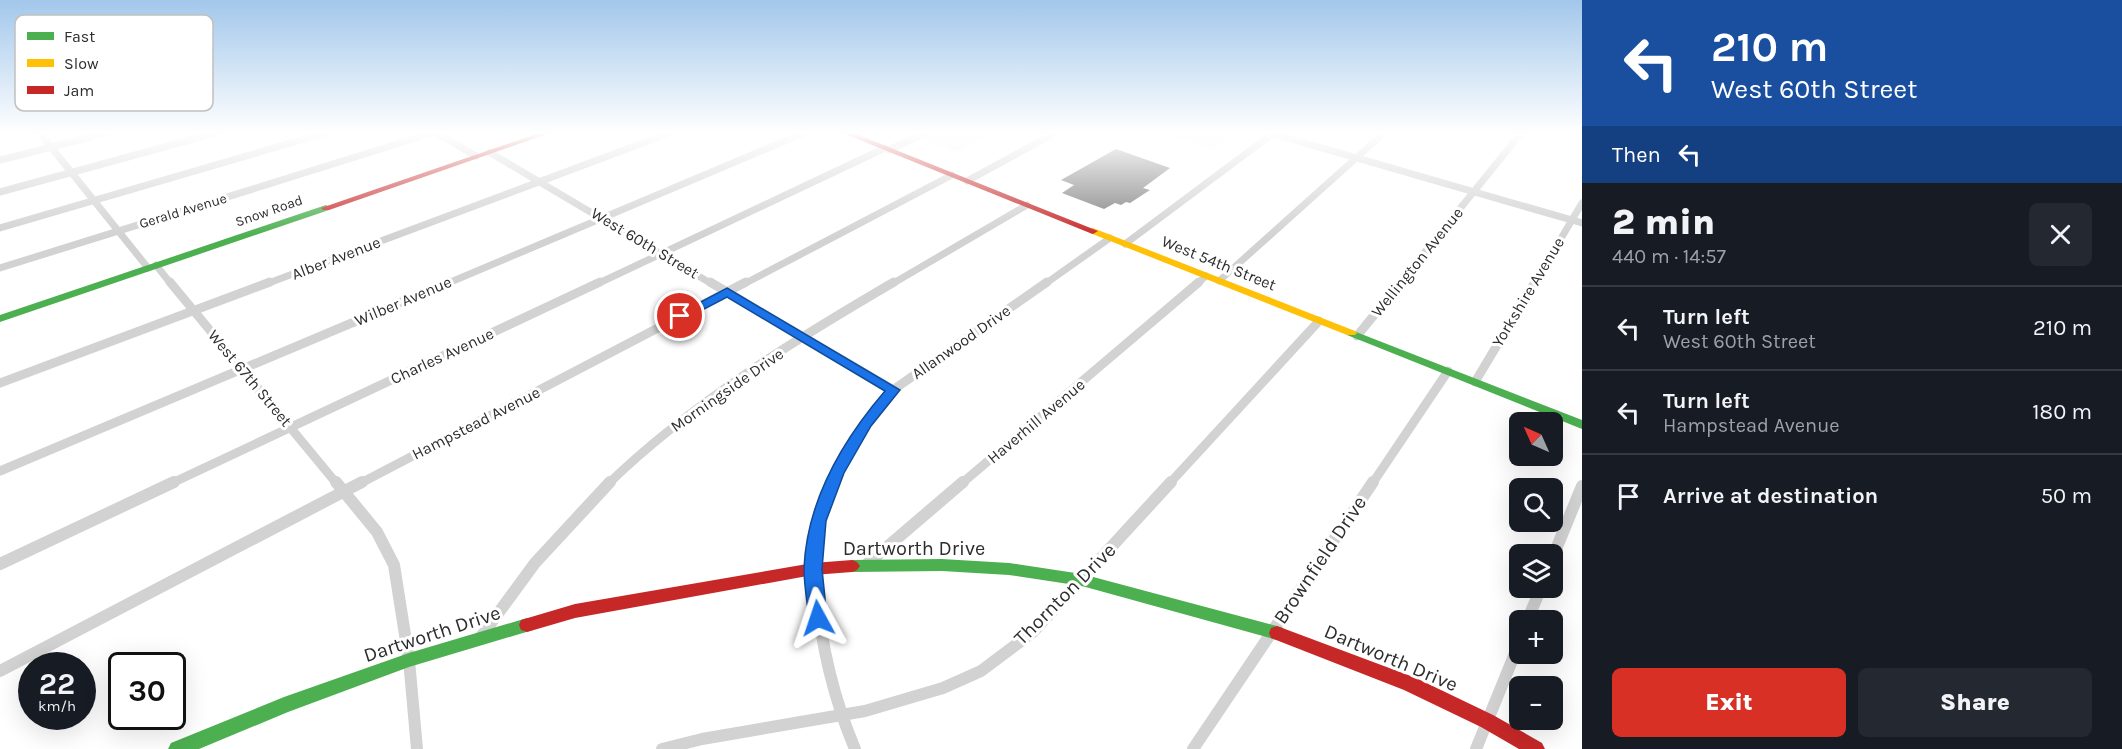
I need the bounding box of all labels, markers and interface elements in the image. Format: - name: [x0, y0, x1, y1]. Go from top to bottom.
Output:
- legend: [15, 15, 213, 111]
- text: 210 m: [1711, 22, 1828, 72]
- icon: left: [1612, 24, 1690, 102]
- text: Fast: [64, 27, 95, 46]
- text: Slow: [64, 54, 99, 73]
- text: West 60th Street: [1711, 73, 1917, 105]
- text: Jam: [64, 81, 94, 100]
- icon: left: [1673, 138, 1706, 171]
- text: Then: [1612, 142, 1661, 168]
- street label: Gerald Avenue: [137, 190, 229, 232]
- street label: Snow Road: [233, 192, 305, 230]
- text: 2 min: [1612, 201, 1715, 243]
- street label: West 60th Street: [588, 203, 702, 283]
- street label: Wellington Avenue: [1367, 203, 1467, 321]
- button: close: [2029, 203, 2092, 266]
- street label: West 54th Street: [1159, 231, 1279, 295]
- street label: Alber Avenue: [289, 232, 383, 284]
- street label: Yorkshire Avenue: [1488, 234, 1568, 350]
- text: 440 m · 14:57: [1612, 245, 1726, 268]
- street label: Wilber Avenue: [352, 272, 454, 330]
- pin: [654, 290, 705, 341]
- icon: arrive: [663, 299, 696, 332]
- street label: Allanwood Drive: [908, 301, 1014, 383]
- text: Turn left: [1663, 304, 1750, 330]
- icon: left: [1612, 312, 1645, 345]
- text: 210 m: [2033, 315, 2092, 341]
- street label: Charles Avenue: [387, 324, 497, 388]
- street label: West 67th Street: [204, 326, 296, 430]
- text: West 60th Street: [1663, 330, 1816, 353]
- street label: Morningside Drive: [667, 344, 787, 436]
- street label: Haverhill Avenue: [983, 375, 1089, 467]
- street label: Hampstead Avenue: [409, 382, 543, 464]
- text: Turn left: [1663, 388, 1750, 414]
- icon: left: [1612, 396, 1645, 429]
- text: 180 m: [2032, 399, 2092, 425]
- north arrow: [1509, 412, 1563, 466]
- map controls: [1509, 412, 1563, 730]
- text: Hampstead Avenue: [1663, 414, 1840, 437]
- button: search: [1509, 478, 1563, 532]
- icon: arrive: [1612, 480, 1645, 513]
- text: Arrive at destination: [1663, 483, 1878, 509]
- text: 50 m: [2041, 483, 2092, 509]
- street label: Brownfield Drive: [1269, 492, 1371, 628]
- street label: Dartworth Drive: [843, 537, 985, 560]
- street label: Thornton Drive: [1009, 538, 1121, 650]
- button: layers: [1509, 544, 1563, 598]
- position arrow: [786, 586, 850, 650]
- street label: Dartworth Drive: [361, 601, 503, 667]
- button: +: [1509, 610, 1563, 664]
- street label: Dartworth Drive: [1321, 620, 1461, 696]
- speed limit sign: 30: [108, 652, 186, 730]
- text: 22: [39, 666, 75, 702]
- button: Exit: [1612, 668, 1846, 737]
- button: Share: [1858, 668, 2092, 737]
- button: −: [1509, 676, 1563, 730]
- text: km/h: [38, 697, 76, 715]

